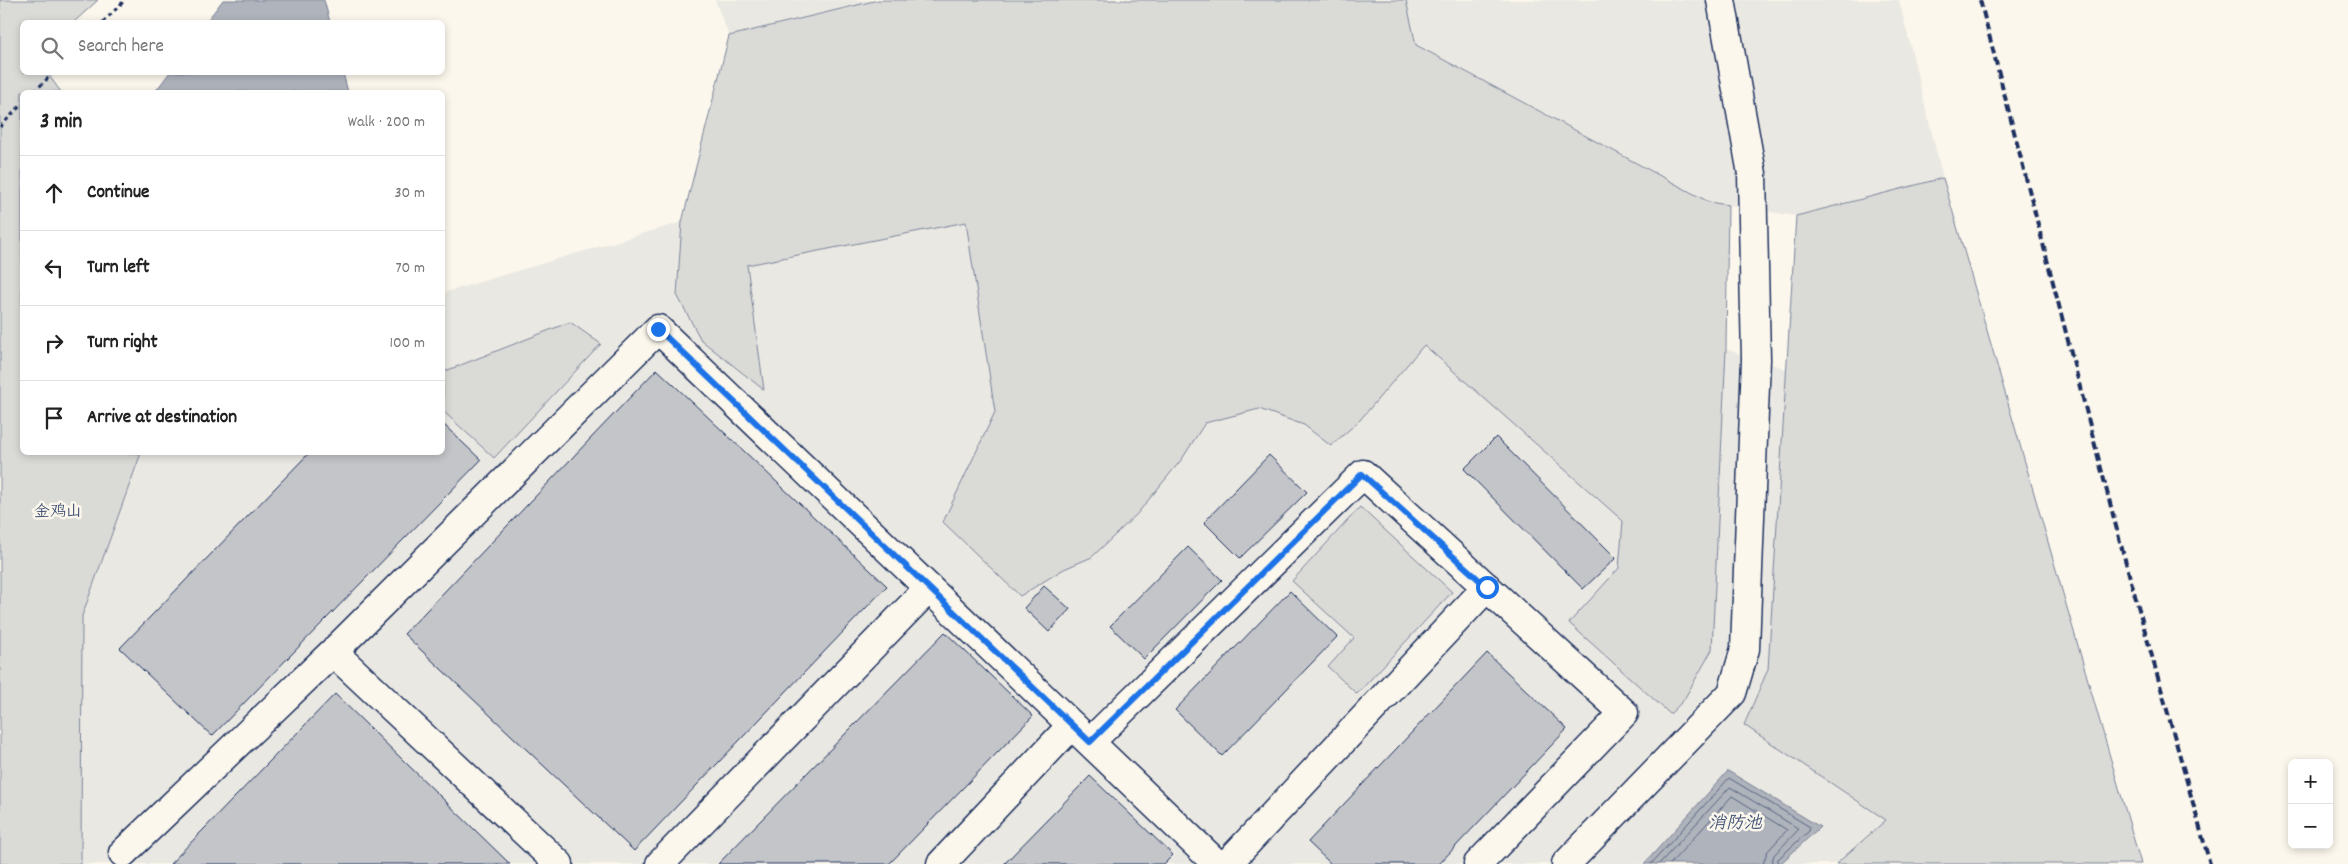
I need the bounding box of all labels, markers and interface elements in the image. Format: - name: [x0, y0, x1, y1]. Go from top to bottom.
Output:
- search box: [20, 20, 445, 75]
- icon: search: [38, 34, 66, 62]
- text: Search here: [78, 34, 164, 61]
- text: 3 min: [40, 108, 82, 138]
- text: Walk · 200 m: [348, 111, 425, 134]
- icon: ahead: [40, 179, 68, 207]
- text: Continue: [87, 180, 149, 207]
- text: 30 m: [395, 182, 425, 205]
- icon: left: [40, 254, 68, 282]
- text: Turn left: [87, 255, 150, 282]
- text: 70 m: [395, 257, 425, 280]
- route end: [647, 318, 670, 341]
- icon: right: [40, 329, 68, 357]
- text: Turn right: [87, 330, 158, 357]
- text: 100 m: [389, 332, 425, 355]
- icon: arrive: [40, 404, 68, 432]
- text: Arrive at destination: [87, 405, 237, 432]
- park label: 金鸡山: [34, 501, 82, 524]
- route start: [1476, 576, 1499, 599]
- map controls: [2288, 759, 2333, 849]
- button: +: [2288, 759, 2333, 804]
- button: −: [2288, 804, 2333, 849]
- water label: 消防池: [1708, 812, 1763, 837]

